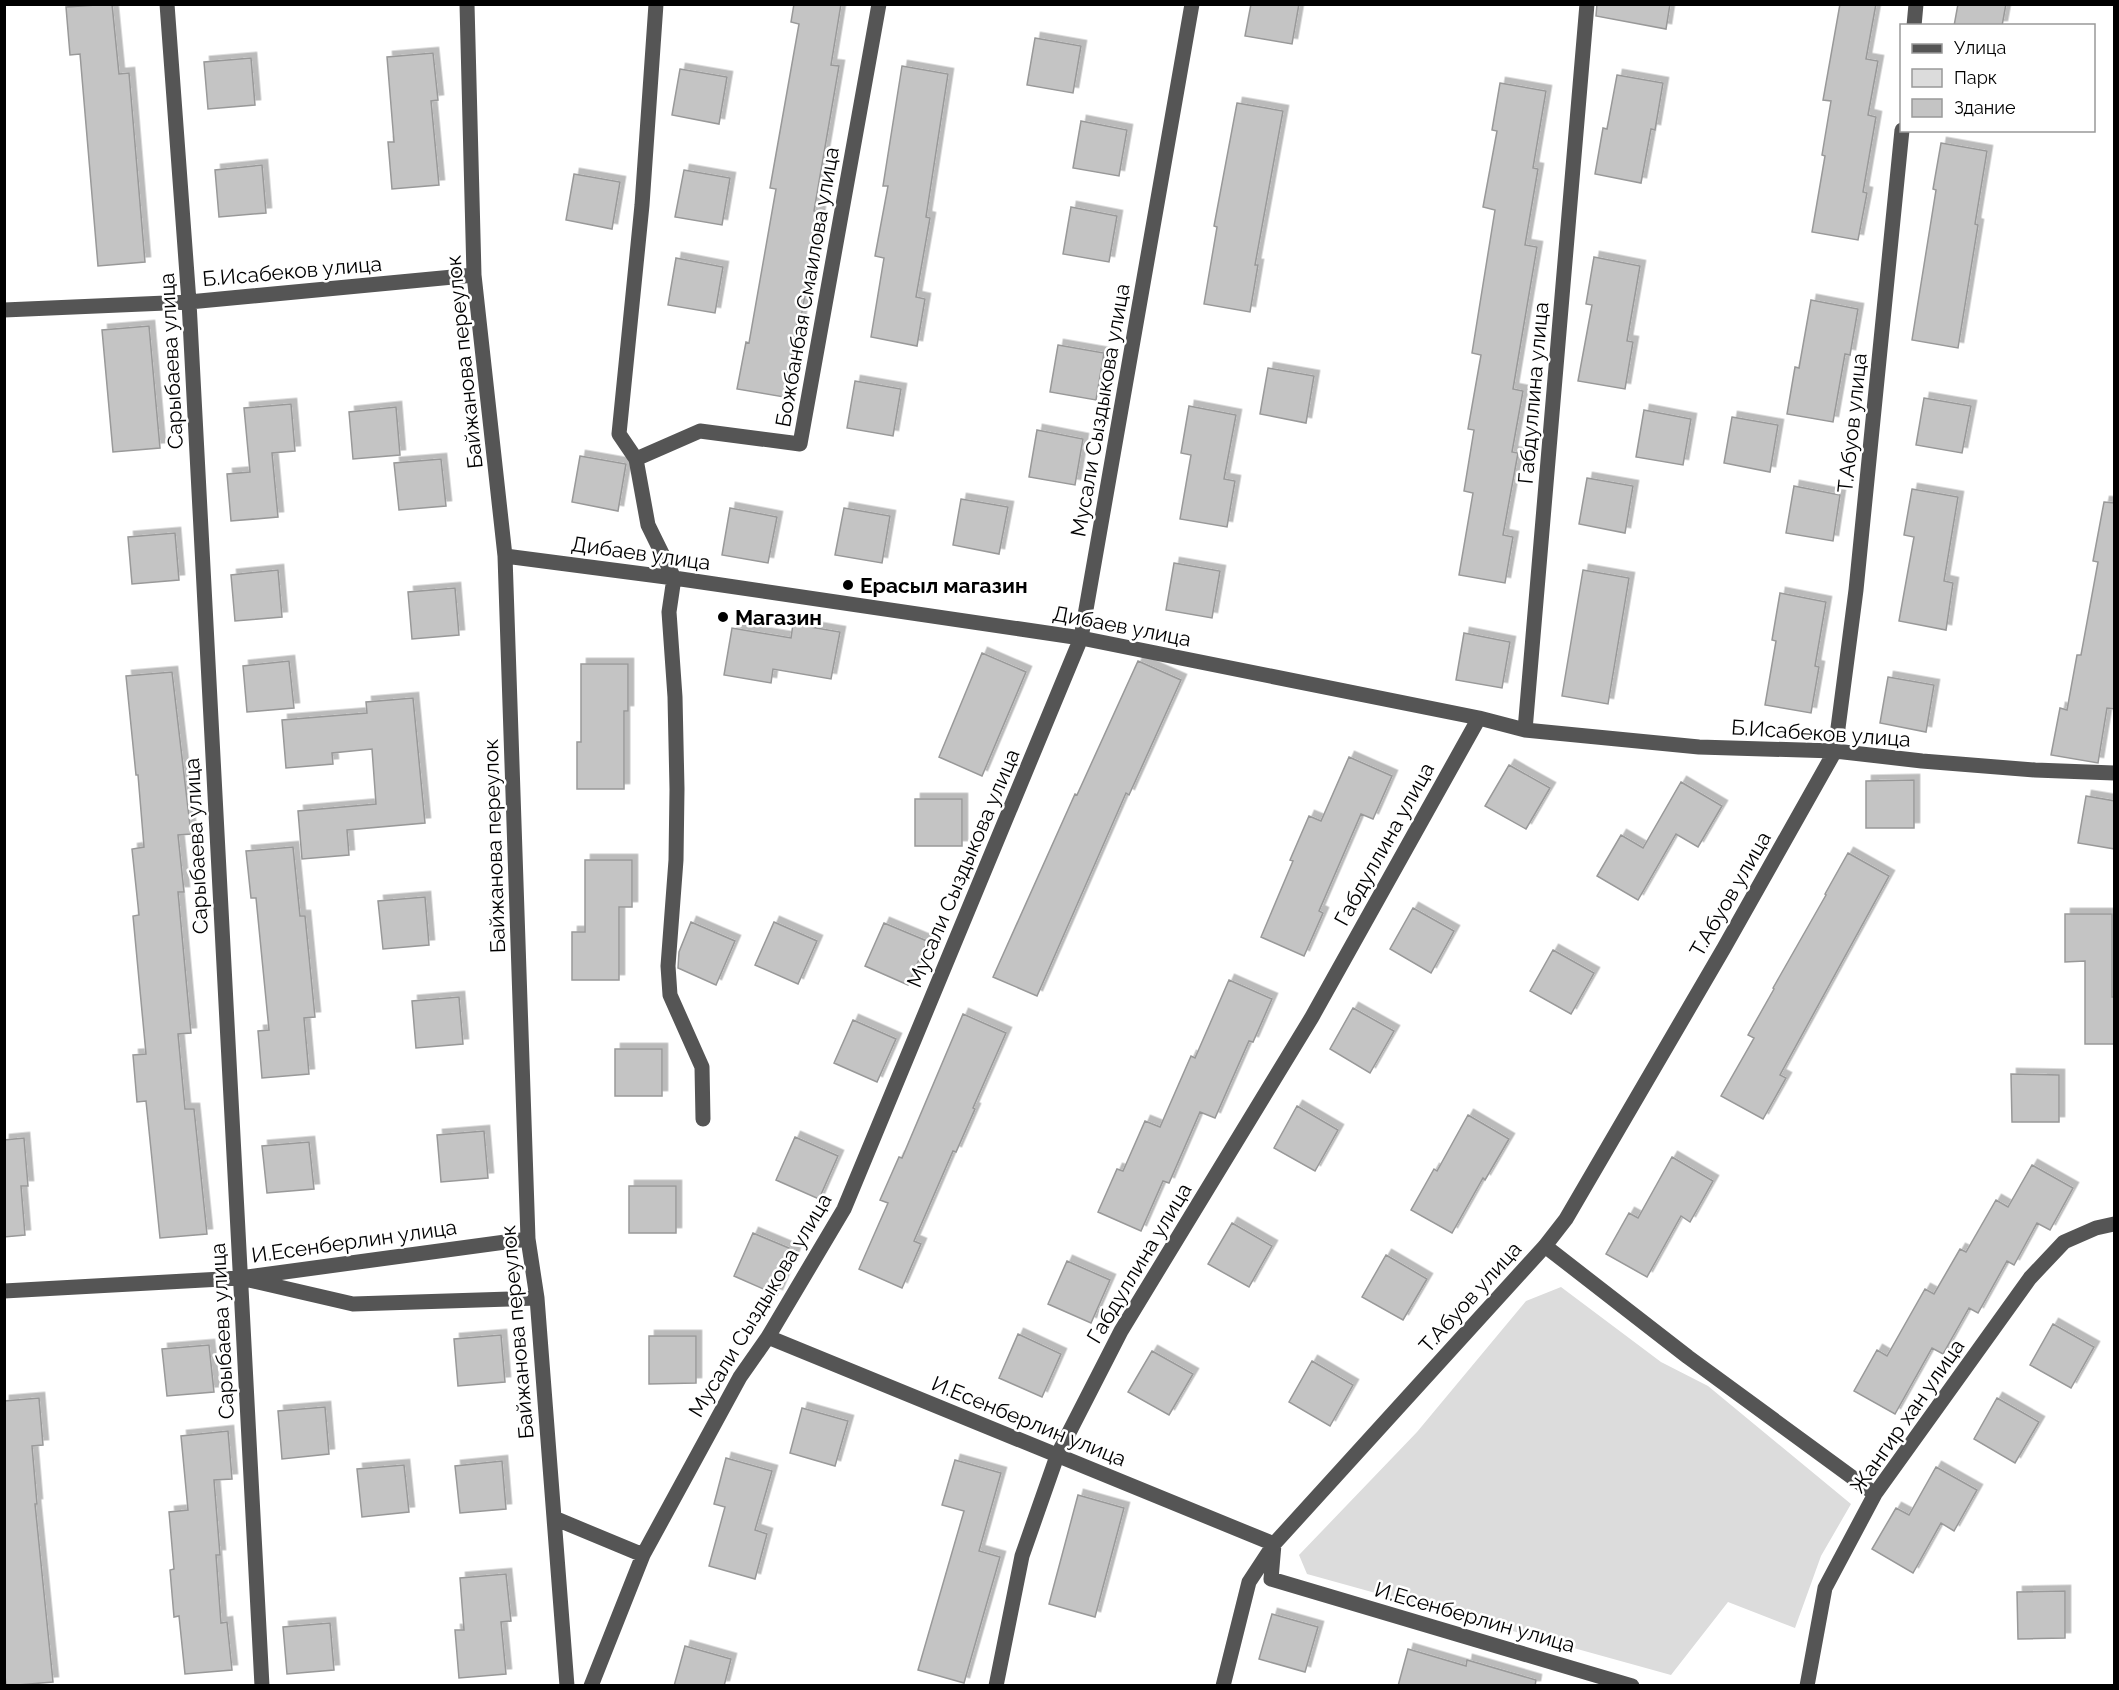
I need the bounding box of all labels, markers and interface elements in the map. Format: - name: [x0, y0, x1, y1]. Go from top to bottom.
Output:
- legend: [1900, 24, 2095, 132]
- text: Улица: [1954, 37, 2006, 58]
- text: Парк: [1954, 67, 1997, 88]
- text: Здание: [1954, 97, 2016, 118]
- street label: Божбанбая Смаилова улица: [770, 145, 844, 429]
- street label: Б.Исабеков улица: [201, 251, 383, 291]
- street label: Байжанова переулок: [440, 254, 488, 470]
- street label: Сарыбаева улица: [154, 272, 188, 450]
- street label: Мусали Сыздыкова улица: [1065, 281, 1135, 539]
- street label: Габдуллина улица: [1513, 301, 1553, 485]
- street label: Т.Абуов улица: [1832, 352, 1872, 494]
- street label: Дибаев улица: [570, 531, 712, 575]
- place label: Ерасыл магазин: [860, 573, 1028, 598]
- marker: Ерасыл магазин: [841, 578, 855, 592]
- street label: Дибаев улица: [1051, 600, 1193, 652]
- place label: Магазин: [735, 605, 822, 630]
- marker: Магазин: [716, 610, 730, 624]
- street label: Б.Исабеков улица: [1730, 714, 1912, 752]
- street label: Байжанова переулок: [478, 738, 510, 954]
- street label: Мусали Сыздыкова улица: [901, 745, 1025, 991]
- street label: Сарыбаева улица: [179, 757, 213, 935]
- street label: Габдуллина улица: [1329, 758, 1439, 930]
- street label: Т.Абуов улица: [1684, 827, 1776, 961]
- street label: Габдуллина улица: [1081, 1178, 1197, 1348]
- street label: Мусали Сыздыкова улица: [683, 1189, 837, 1421]
- street label: И.Есенберлин улица: [250, 1214, 458, 1268]
- street label: Байжанова переулок: [495, 1224, 539, 1440]
- street label: Т.Абуов улица: [1414, 1236, 1526, 1358]
- street label: Сарыбаева улица: [205, 1242, 239, 1420]
- street label: Жангир хан улица: [1845, 1334, 1969, 1498]
- street label: И.Есенберлин улица: [928, 1371, 1130, 1471]
- street label: И.Есенберлин улица: [1372, 1576, 1578, 1658]

